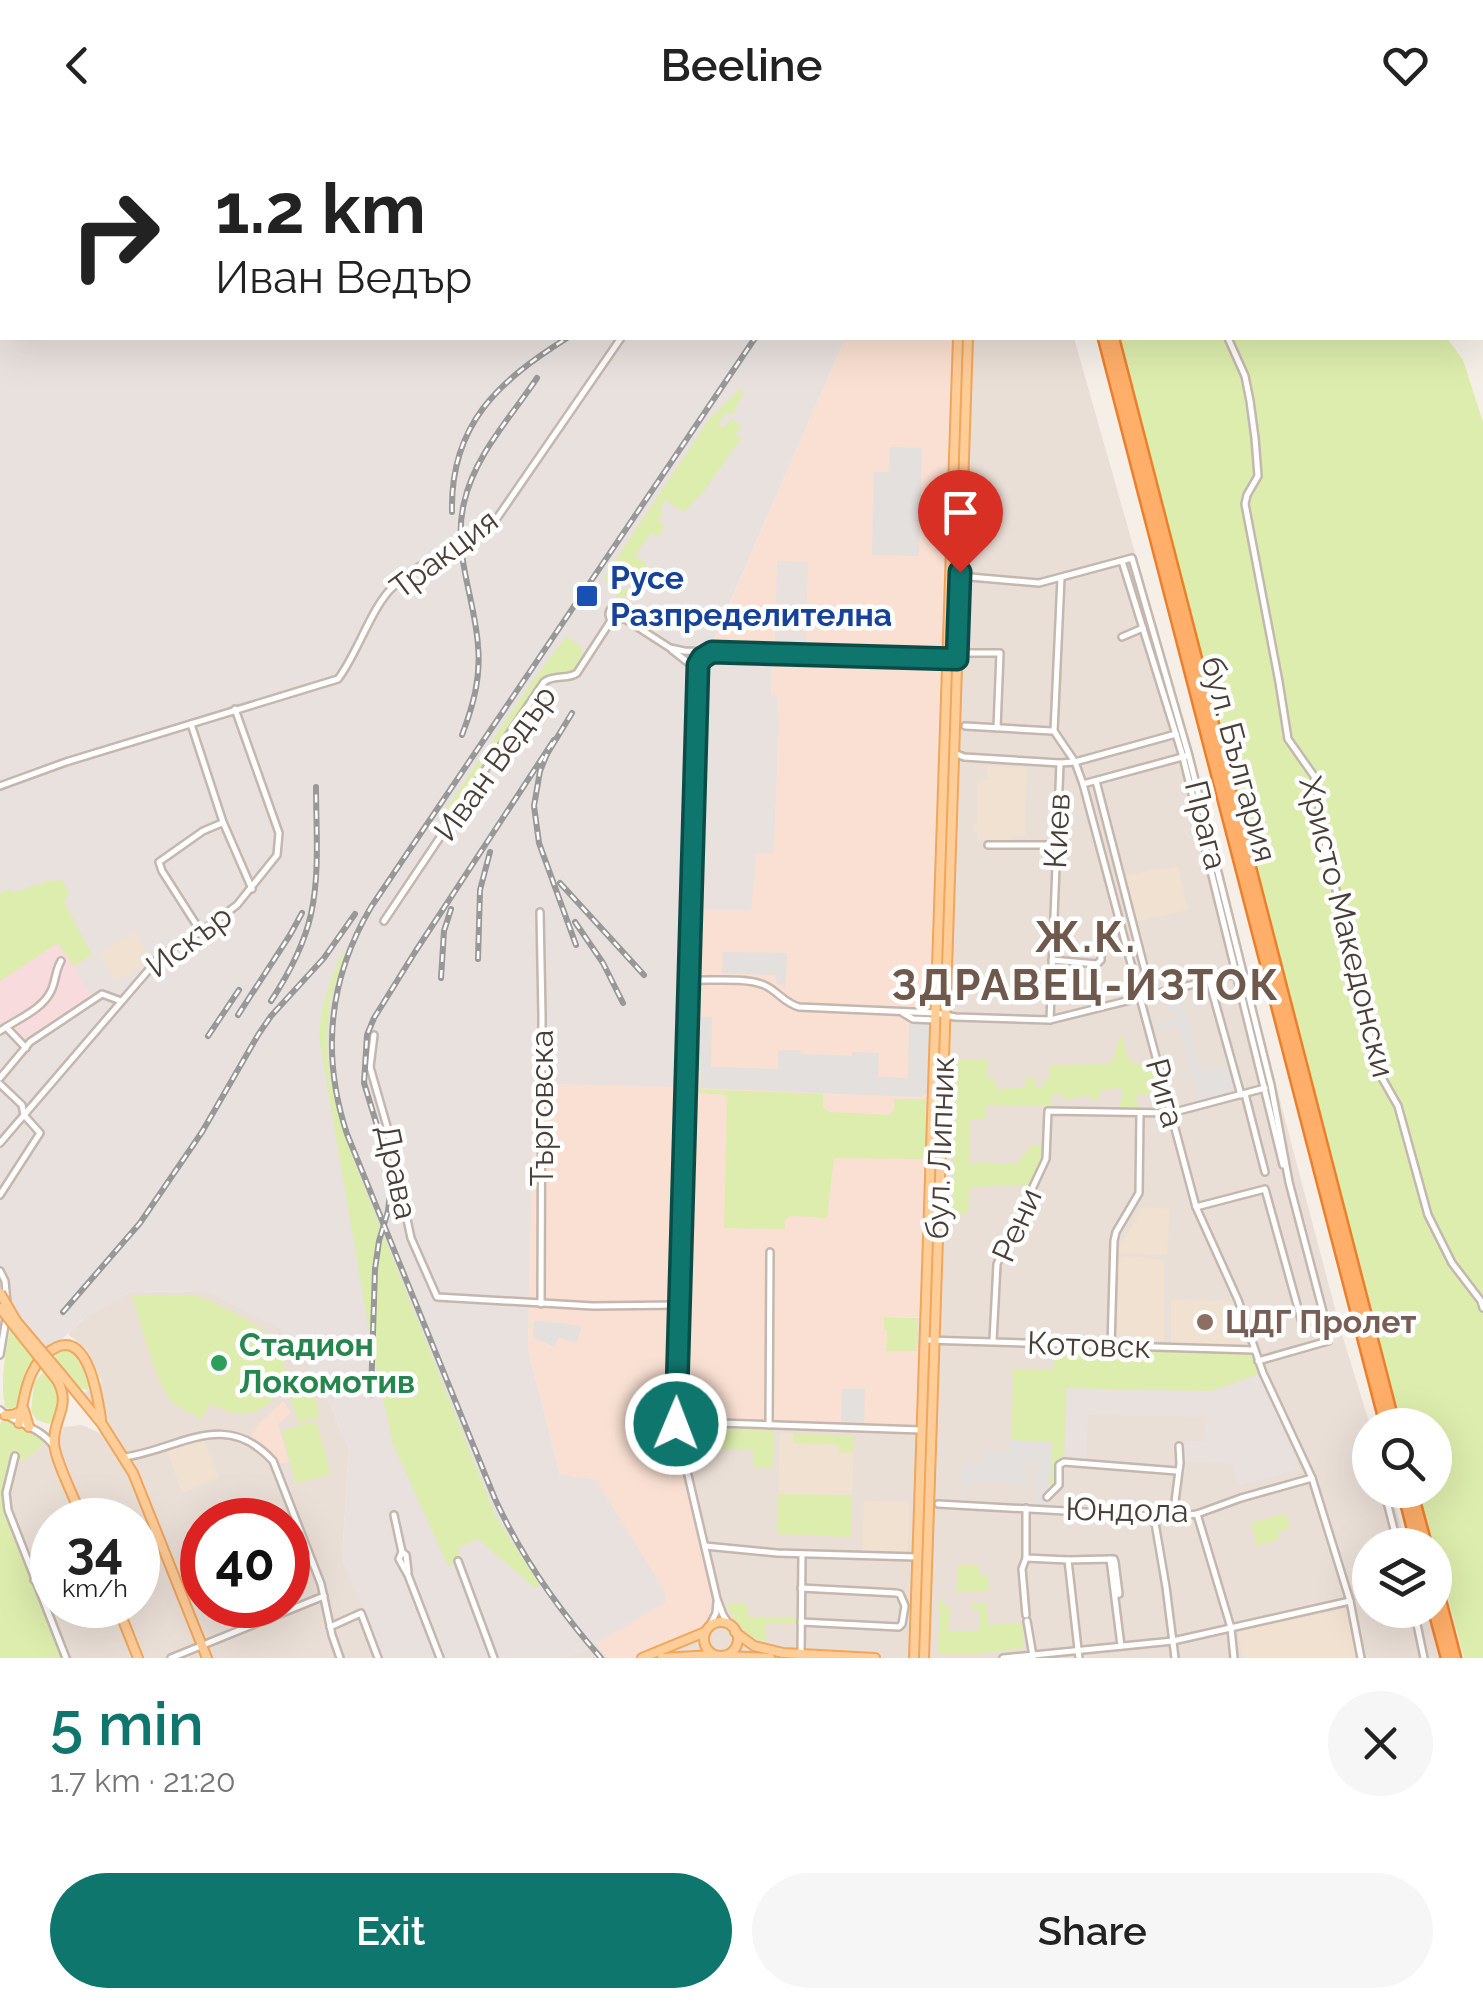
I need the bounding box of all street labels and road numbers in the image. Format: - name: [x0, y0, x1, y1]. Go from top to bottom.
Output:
- street label: Тракция: [383, 501, 505, 606]
- street label: бул. България: [1194, 652, 1285, 866]
- street label: Иван Ведър: [426, 678, 563, 848]
- street label: Христо Македонски: [1292, 773, 1403, 1081]
- street label: Прага: [1178, 777, 1235, 873]
- street label: Киев: [1036, 792, 1077, 869]
- street label: Искър: [139, 897, 239, 985]
- street label: Търговска: [523, 1030, 560, 1186]
- street label: Рига: [1139, 1055, 1192, 1131]
- street label: бул. Липник: [918, 1056, 961, 1240]
- street label: Драва: [369, 1121, 426, 1223]
- street label: Рени: [984, 1182, 1049, 1267]
- street label: Котовск: [1026, 1324, 1152, 1365]
- street label: Юндола: [1065, 1490, 1189, 1529]

